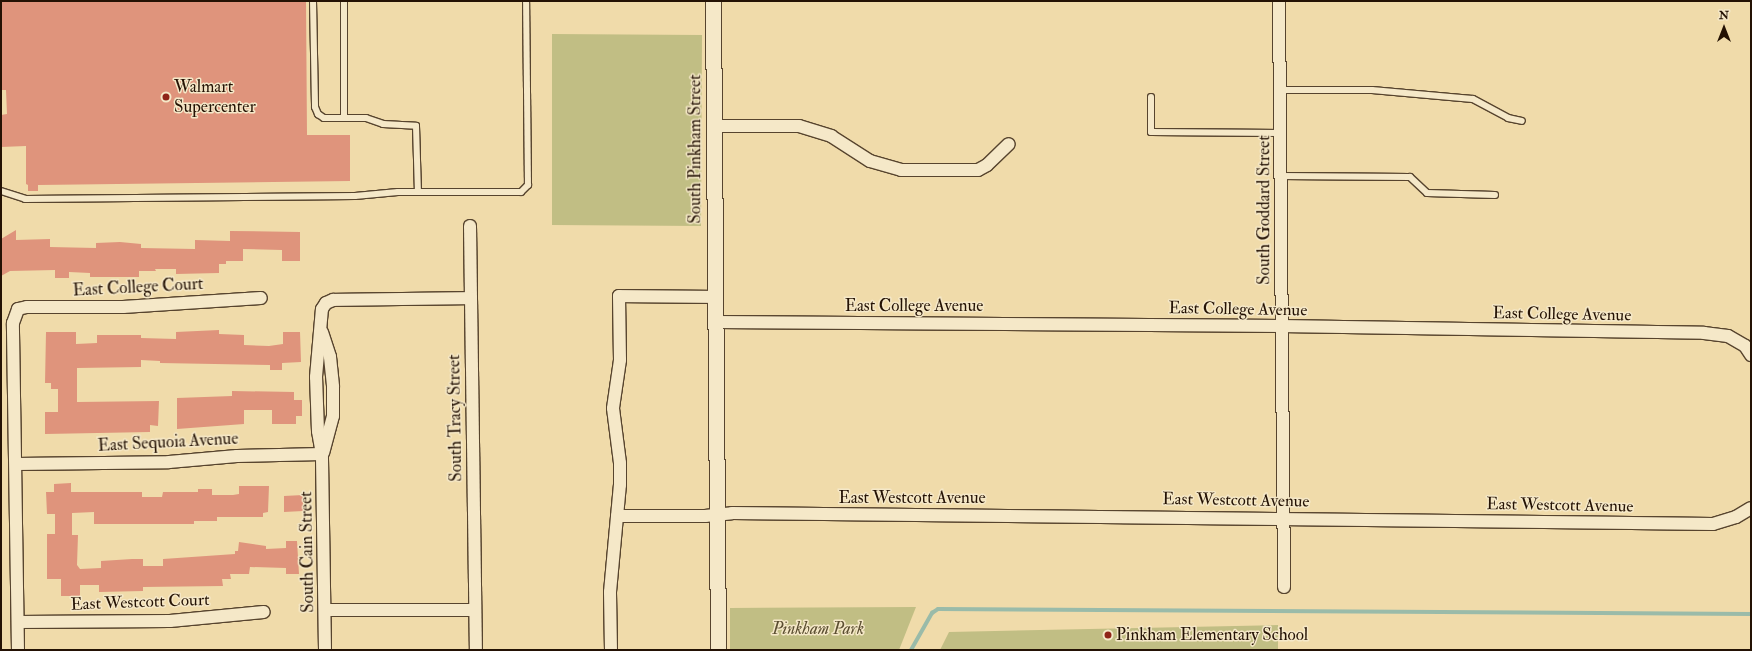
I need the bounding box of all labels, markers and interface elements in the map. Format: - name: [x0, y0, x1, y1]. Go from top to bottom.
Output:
- north arrow: [1704, 8, 1744, 48]
- text: N: [1719, 9, 1729, 22]
- street label: South Pinkham Street: [685, 74, 705, 224]
- place label: Walmart Supercenter: [174, 77, 256, 117]
- marker: Walmart Supercenter: [161, 92, 171, 102]
- street label: South Goddard Street: [1254, 135, 1274, 285]
- street label: East College Court: [72, 273, 204, 301]
- street label: East College Avenue: [845, 296, 983, 316]
- street label: East College Avenue: [1168, 298, 1308, 320]
- street label: East College Avenue: [1492, 303, 1632, 325]
- street label: South Tracy Street: [444, 354, 466, 482]
- street label: East Sequoia Avenue: [97, 428, 239, 456]
- street label: East Westcott Avenue: [838, 488, 986, 508]
- street label: East Westcott Avenue: [1162, 489, 1310, 511]
- street label: South Cain Street: [296, 491, 318, 613]
- street label: East Westcott Avenue: [1486, 494, 1634, 516]
- street label: East Westcott Court: [70, 589, 210, 615]
- park label: Pinkham Park: [772, 619, 864, 639]
- place label: Pinkham Elementary School: [1116, 625, 1308, 645]
- marker: Pinkham Elementary School: [1103, 630, 1113, 640]

